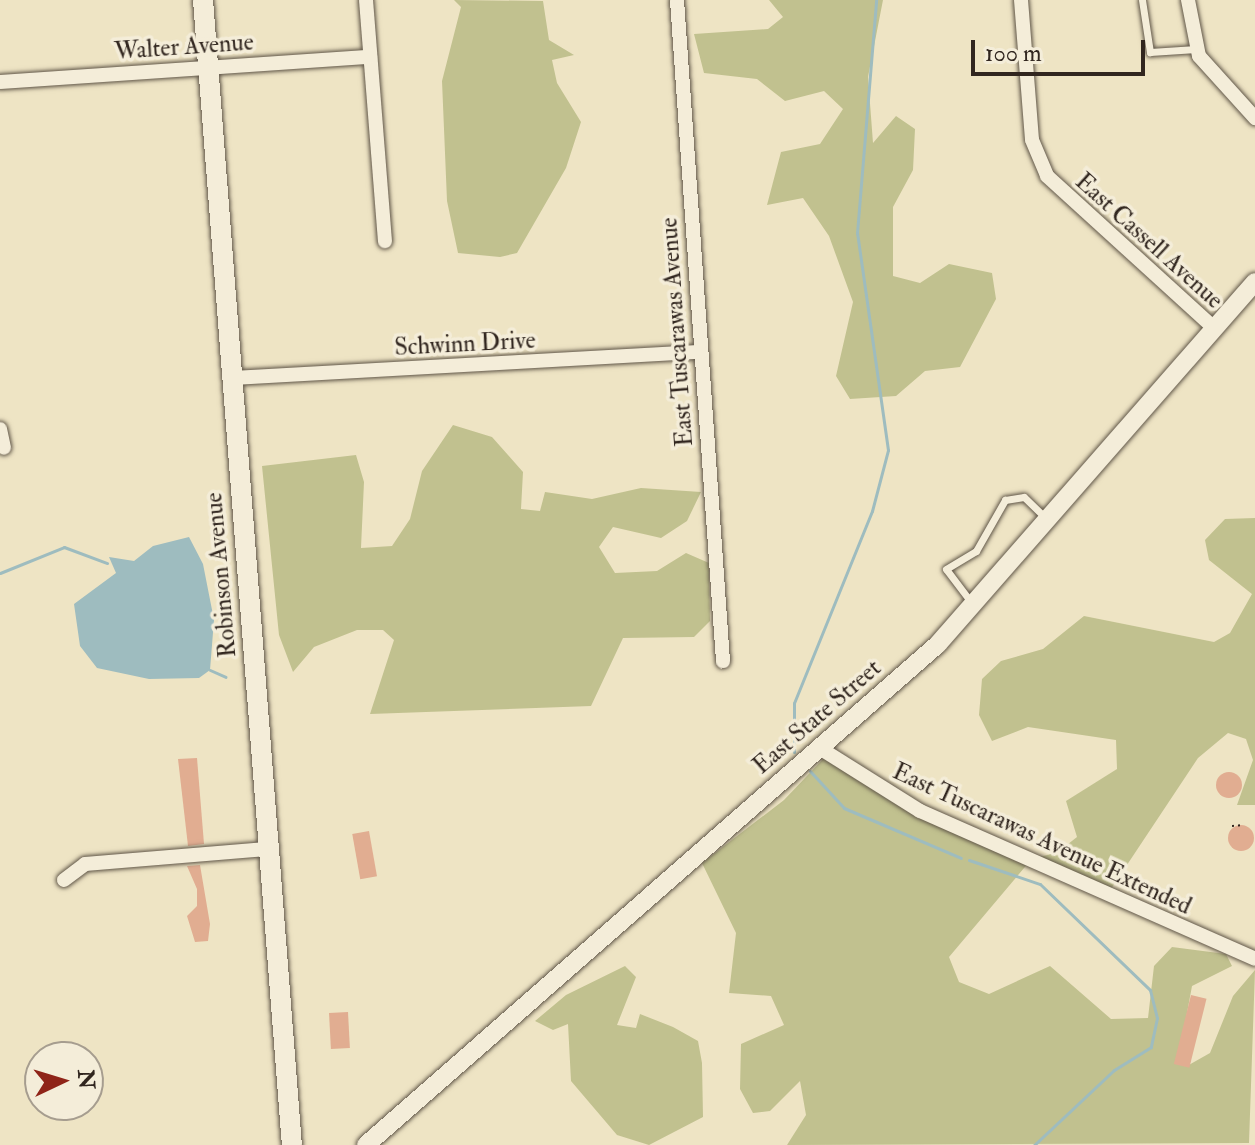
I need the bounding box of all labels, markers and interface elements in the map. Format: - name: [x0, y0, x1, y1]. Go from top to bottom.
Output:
- scale bar: [975, 24, 1149, 74]
- street label: Walter Avenue: [113, 28, 255, 66]
- text: 100 m: [985, 38, 1042, 69]
- street label: East Cassell Avenue: [1069, 167, 1229, 315]
- street label: East Tuscarawas Avenue: [655, 216, 699, 448]
- street label: Schwinn Drive: [394, 326, 536, 362]
- street label: Robinson Avenue: [199, 491, 243, 659]
- street label: East State Street: [747, 654, 887, 780]
- street label: East Tuscarawas Avenue Extended: [888, 757, 1196, 921]
- north arrow: [24, 1041, 104, 1121]
- text: N: [71, 1069, 101, 1090]

